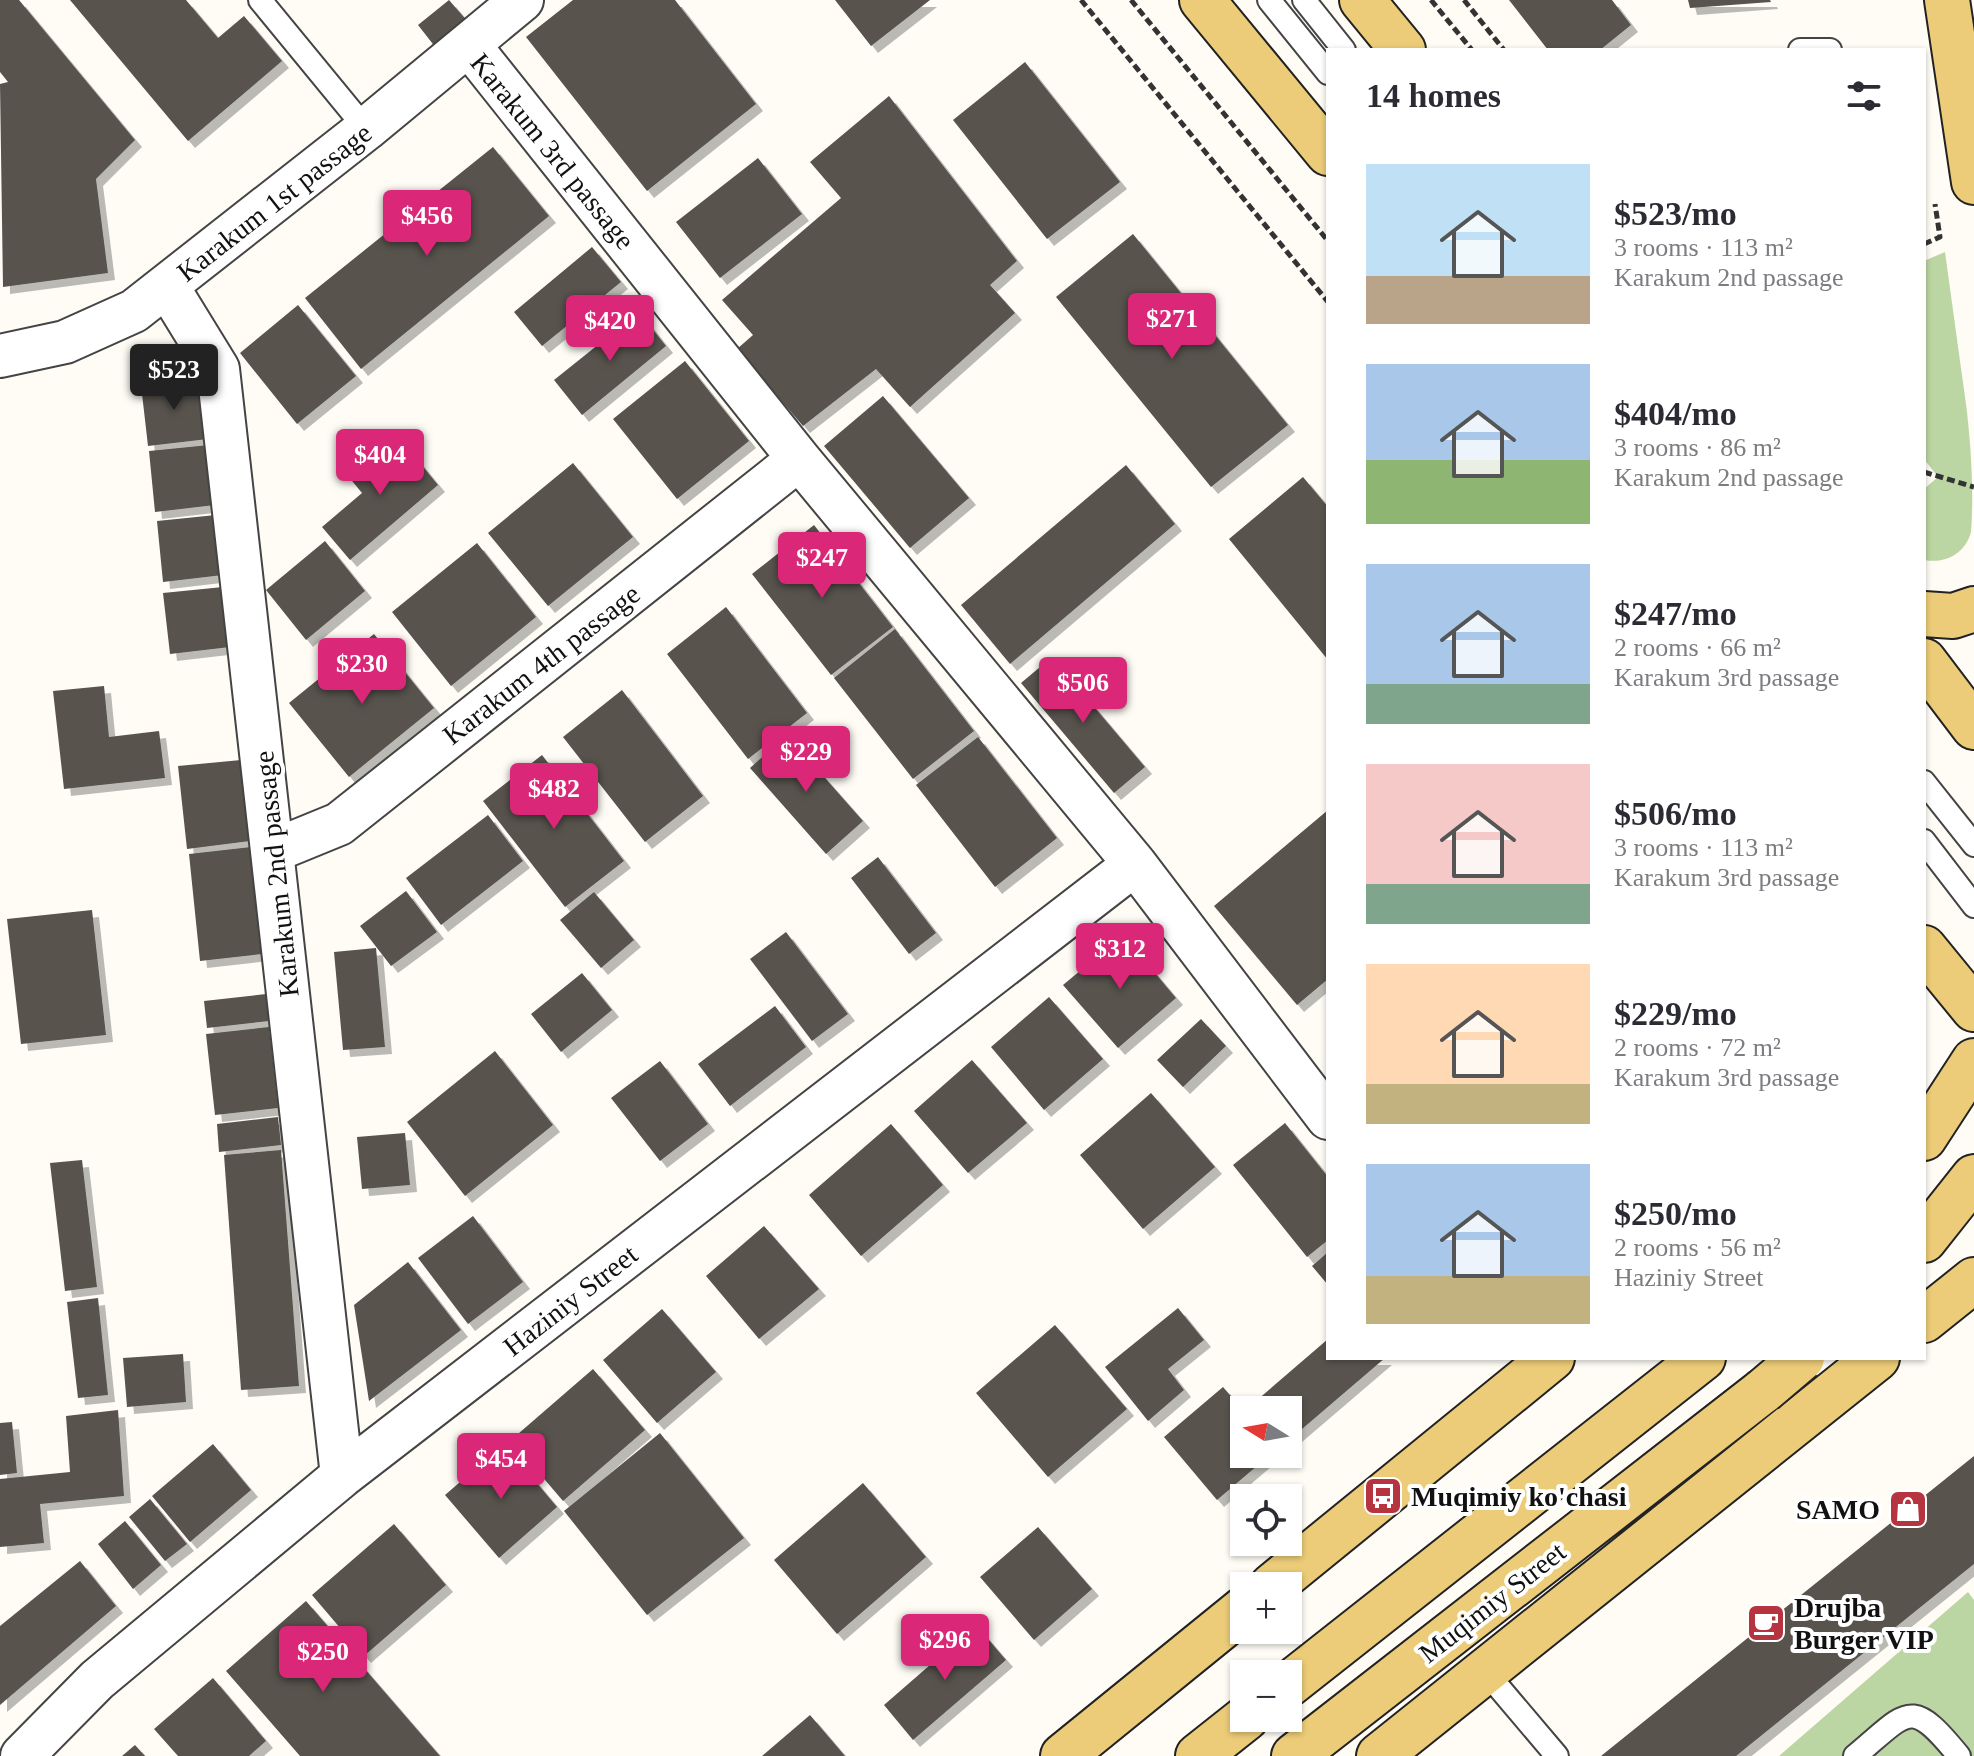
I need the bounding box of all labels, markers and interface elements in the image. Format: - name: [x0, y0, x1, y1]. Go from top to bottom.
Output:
- street label: Karakum 3rd passage: [464, 47, 641, 255]
- icon: filters: [1842, 74, 1886, 118]
- text: 14 homes: [1366, 77, 1501, 114]
- street label: Karakum 1st passage: [171, 117, 378, 288]
- pin: $456: [380, 190, 474, 258]
- text: $523/mo: [1614, 195, 1737, 232]
- icon: home: [1430, 196, 1526, 292]
- text: $456: [401, 201, 453, 230]
- text: 3 rooms · 113 m²: [1614, 233, 1793, 262]
- text: Karakum 2nd passage: [1614, 263, 1844, 292]
- pin: $271: [1125, 293, 1219, 361]
- pin: $420: [563, 295, 657, 363]
- text: $271: [1146, 304, 1198, 333]
- text: $420: [584, 306, 636, 335]
- pin: $523: [127, 344, 221, 412]
- text: $523: [148, 355, 200, 384]
- text: $404/mo: [1614, 395, 1737, 432]
- icon: home: [1430, 396, 1526, 492]
- pin: $404: [333, 429, 427, 497]
- text: 3 rooms · 86 m²: [1614, 433, 1781, 462]
- text: $404: [354, 440, 406, 469]
- text: Karakum 2nd passage: [1614, 463, 1844, 492]
- pin: $247: [775, 532, 869, 600]
- text: $247: [796, 543, 848, 572]
- street label: Karakum 4th passage: [437, 578, 646, 751]
- text: $247/mo: [1614, 595, 1737, 632]
- icon: home: [1430, 596, 1526, 692]
- text: 2 rooms · 66 m²: [1614, 633, 1781, 662]
- pin: $230: [315, 638, 409, 706]
- text: $230: [336, 649, 388, 678]
- pin: $506: [1036, 657, 1130, 725]
- text: Karakum 3rd passage: [1614, 663, 1839, 692]
- text: $506: [1057, 668, 1109, 697]
- pin: $229: [759, 726, 853, 794]
- text: $229: [780, 737, 832, 766]
- street label: Karakum 2nd passage: [248, 749, 305, 999]
- pin: $482: [507, 763, 601, 831]
- text: $482: [528, 774, 580, 803]
- text: $506/mo: [1614, 795, 1737, 832]
- icon: home: [1430, 796, 1526, 892]
- text: 3 rooms · 113 m²: [1614, 833, 1793, 862]
- text: Karakum 3rd passage: [1614, 863, 1839, 892]
- pin: $312: [1073, 923, 1167, 991]
- text: $312: [1094, 934, 1146, 963]
- text: $229/mo: [1614, 995, 1737, 1032]
- icon: home: [1430, 996, 1526, 1092]
- text: 2 rooms · 72 m²: [1614, 1033, 1781, 1062]
- text: Karakum 3rd passage: [1614, 1063, 1839, 1092]
- text: $250/mo: [1614, 1195, 1737, 1232]
- icon: home: [1430, 1196, 1526, 1292]
- text: 2 rooms · 56 m²: [1614, 1233, 1781, 1262]
- street label: Haziniy Street: [497, 1239, 643, 1362]
- text: Haziniy Street: [1614, 1263, 1763, 1292]
- north arrow: [1230, 1396, 1302, 1468]
- map controls: [1230, 1396, 1302, 1732]
- pin: $454: [454, 1433, 548, 1501]
- text: $454: [475, 1444, 527, 1473]
- bus stop icon: Muqimiy ko'chasi: [1362, 1475, 1404, 1517]
- place label: Muqimiy ko'chasi: [1411, 1481, 1627, 1512]
- button: locate: [1230, 1484, 1302, 1556]
- shop icon: SAMO: [1887, 1488, 1929, 1530]
- place label: SAMO: [1796, 1494, 1880, 1525]
- street label: Muqimiy Street: [1413, 1536, 1572, 1669]
- button: +: [1230, 1572, 1302, 1644]
- place label: Drujba Burger VIP: [1794, 1592, 1934, 1655]
- cafe icon: Drujba Burger VIP: [1745, 1602, 1787, 1644]
- pin: $296: [898, 1614, 992, 1682]
- text: $296: [919, 1625, 971, 1654]
- pin: $250: [276, 1626, 370, 1694]
- text: $250: [297, 1637, 349, 1666]
- button: −: [1230, 1660, 1302, 1732]

